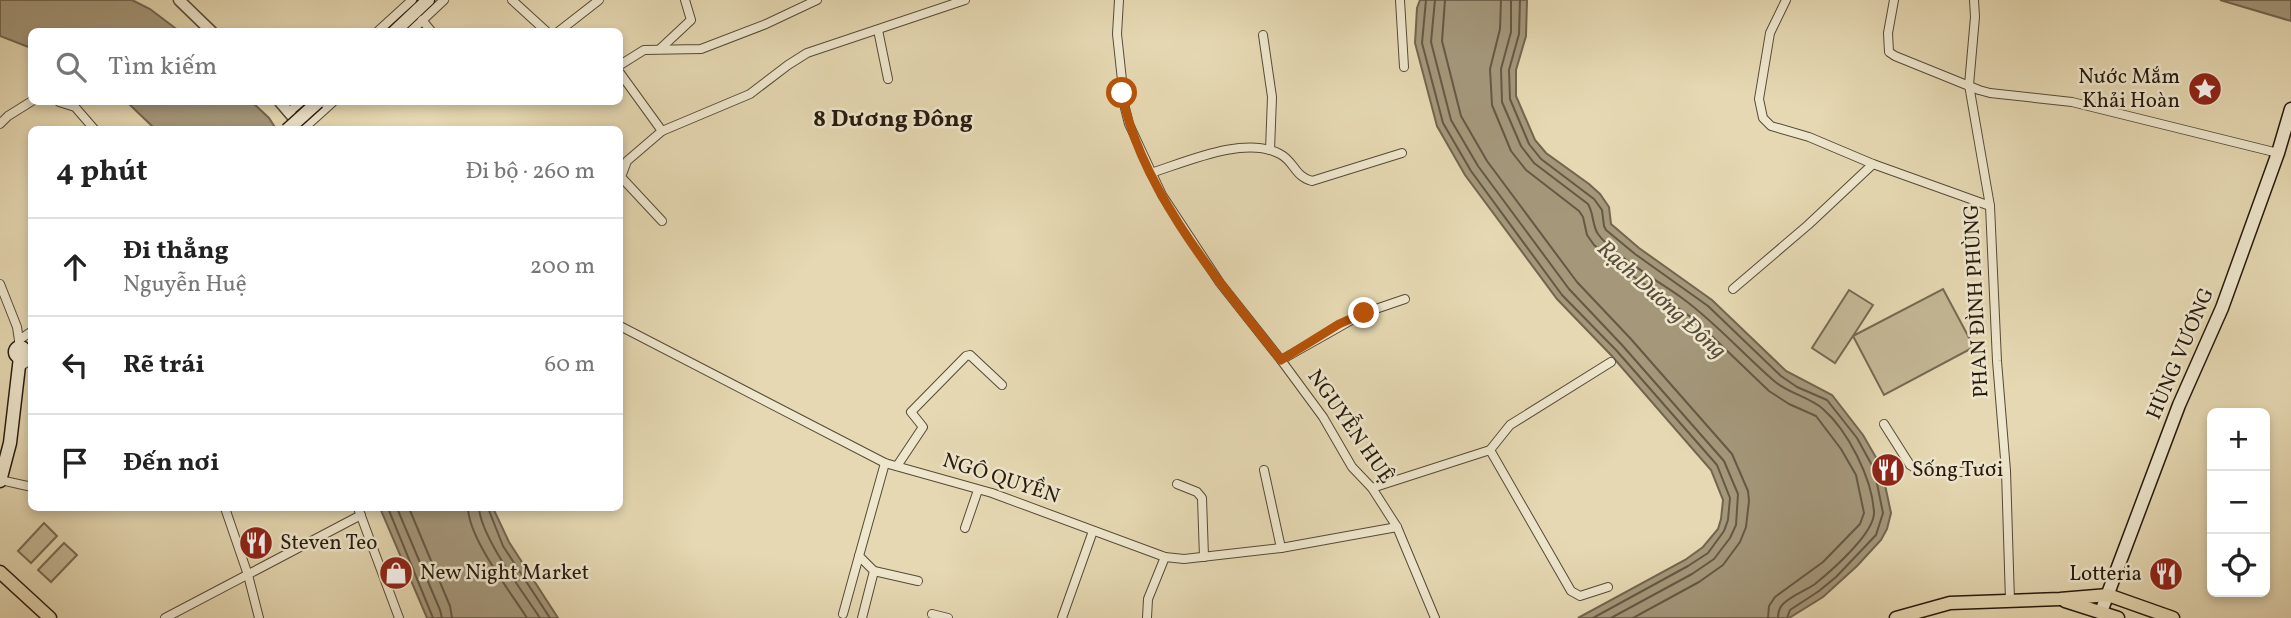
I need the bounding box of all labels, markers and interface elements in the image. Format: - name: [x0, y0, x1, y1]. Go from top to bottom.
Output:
- search box: [28, 28, 623, 105]
- icon: search: [52, 48, 90, 86]
- text: Tìm kiếm: [108, 49, 217, 85]
- place label: Nước Mắm Khải Hoàn: [2078, 63, 2180, 116]
- place icon: Nước Mắm Khải Hoàn: [2186, 70, 2224, 108]
- route start: [1106, 77, 1137, 108]
- district label: 8 Dương Đông: [813, 103, 973, 137]
- text: 4 phút: [56, 151, 148, 193]
- text: Đi bộ · 260 m: [465, 156, 595, 188]
- street label: PHAN ĐÌNH PHÙNG: [1957, 203, 1997, 399]
- text: Đi thẳng: [123, 233, 229, 269]
- water label: Rạch Dương Đông: [1589, 233, 1733, 367]
- icon: ahead: [56, 248, 94, 286]
- text: 200 m: [530, 251, 595, 283]
- text: Nguyễn Huệ: [123, 269, 247, 301]
- street label: HÙNG VƯƠNG: [2140, 284, 2222, 424]
- route end: [1348, 297, 1379, 328]
- icon: left: [56, 346, 94, 384]
- text: Rẽ trái: [123, 347, 205, 383]
- text: 60 m: [545, 349, 595, 381]
- street label: NGUYỄN HUỆ: [1300, 362, 1403, 490]
- map controls: [2207, 408, 2270, 597]
- button: +: [2207, 408, 2270, 471]
- icon: arrive: [56, 444, 94, 482]
- text: Đến nơi: [123, 445, 219, 481]
- street label: NGÔ QUYỀN: [939, 445, 1064, 512]
- restaurant icon: Sống Tươi: [1869, 451, 1907, 489]
- place label: Sống Tươi: [1912, 456, 2003, 485]
- button: −: [2207, 471, 2270, 534]
- restaurant icon: Steven Teo: [237, 524, 275, 562]
- place label: Steven Teo: [280, 529, 377, 558]
- button: locate: [2207, 534, 2270, 597]
- shop icon: New Night Market: [377, 554, 415, 592]
- restaurant icon: Lotteria: [2147, 555, 2185, 593]
- place label: New Night Market: [420, 559, 589, 588]
- place label: Lotteria: [2069, 560, 2142, 589]

